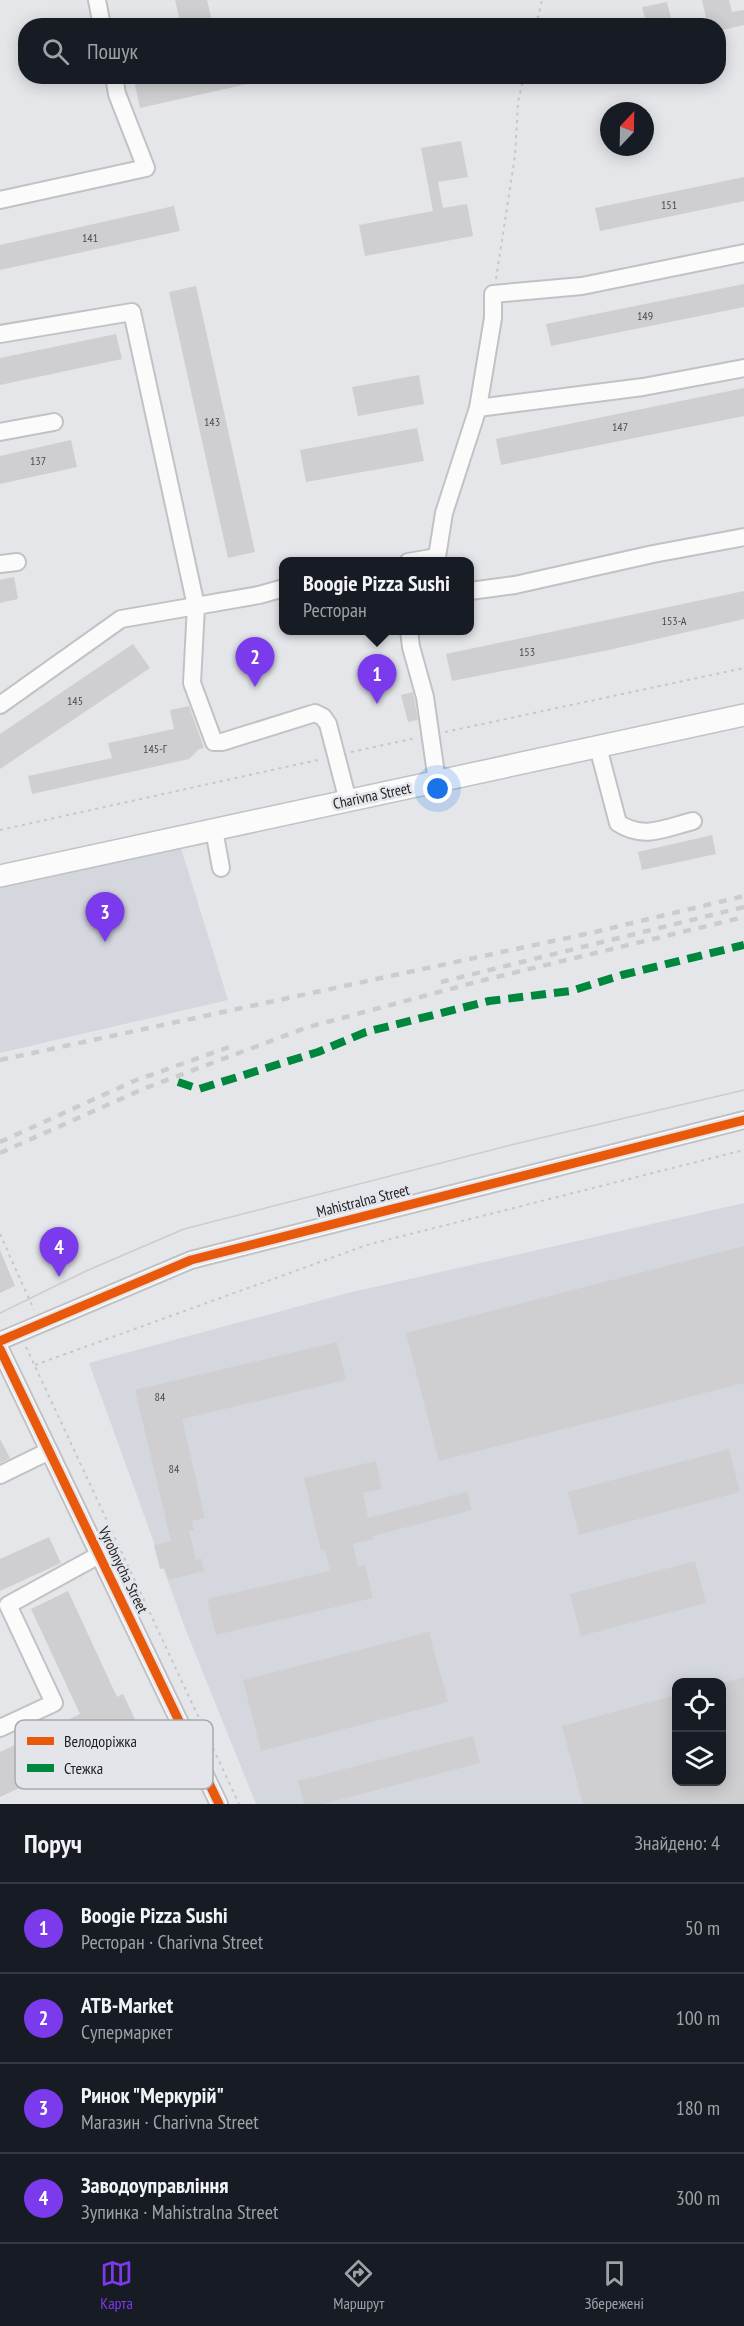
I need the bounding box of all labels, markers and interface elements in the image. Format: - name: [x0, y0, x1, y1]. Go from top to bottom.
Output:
- search box: [18, 18, 726, 84]
- icon: search: [39, 35, 72, 68]
- text: Пошук: [87, 37, 138, 65]
- north arrow: [600, 102, 654, 156]
- house number: 151: [661, 197, 677, 212]
- house number: 141: [82, 230, 98, 245]
- house number: 149: [637, 308, 653, 323]
- house number: 143: [204, 414, 220, 429]
- house number: 147: [612, 419, 628, 434]
- house number: 137: [30, 453, 46, 468]
- popup: [279, 557, 474, 635]
- text: Boogie Pizza Sushi: [303, 569, 450, 597]
- text: Ресторан: [303, 597, 367, 623]
- house number: 153-А: [662, 613, 687, 628]
- pin: 2: [236, 638, 274, 687]
- house number: 153: [519, 644, 535, 659]
- pin: 1: [358, 654, 397, 704]
- house number: 145: [67, 693, 83, 708]
- house number: 145-Г: [143, 741, 168, 756]
- your location: [423, 774, 452, 803]
- street label: Charivna Street: [331, 778, 413, 813]
- pin: 3: [86, 892, 124, 942]
- street label: Mahistralna Street: [314, 1180, 411, 1221]
- pin: 4: [40, 1228, 78, 1277]
- house number: 84: [155, 1389, 166, 1404]
- house number: 84: [169, 1461, 180, 1476]
- street label: Vyrobnycha Street: [94, 1523, 153, 1616]
- map controls: [672, 1678, 726, 1786]
- button: locate: [672, 1678, 726, 1732]
- legend: [15, 1720, 213, 1789]
- text: Велодоріжка: [64, 1731, 137, 1751]
- button: layers: [672, 1732, 726, 1786]
- text: Стежка: [64, 1758, 103, 1778]
- text: Поруч: [24, 1827, 82, 1860]
- text: Знайдено: 4: [634, 1830, 720, 1856]
- text: Boogie Pizza Sushi: [81, 1901, 228, 1929]
- text: 1: [39, 1915, 48, 1941]
- text: 50 m: [685, 1915, 720, 1941]
- text: Ресторан · Charivna Street: [81, 1929, 263, 1955]
- text: ATB-Market: [81, 1991, 173, 2019]
- text: 2: [39, 2005, 48, 2031]
- text: 100 m: [676, 2005, 720, 2031]
- text: Супермаркет: [81, 2019, 172, 2045]
- text: Ринок "Меркурій": [81, 2081, 224, 2109]
- text: 3: [39, 2095, 48, 2121]
- text: 180 m: [676, 2095, 720, 2121]
- text: Магазин · Charivna Street: [81, 2109, 259, 2135]
- text: Заводоуправління: [81, 2171, 229, 2199]
- text: 4: [39, 2185, 48, 2211]
- text: 300 m: [676, 2185, 720, 2211]
- text: Зупинка · Mahistralna Street: [81, 2199, 278, 2225]
- tab: Карта: [100, 2257, 133, 2313]
- tab: Маршрут: [333, 2257, 384, 2313]
- tab: Збережені: [584, 2257, 644, 2313]

